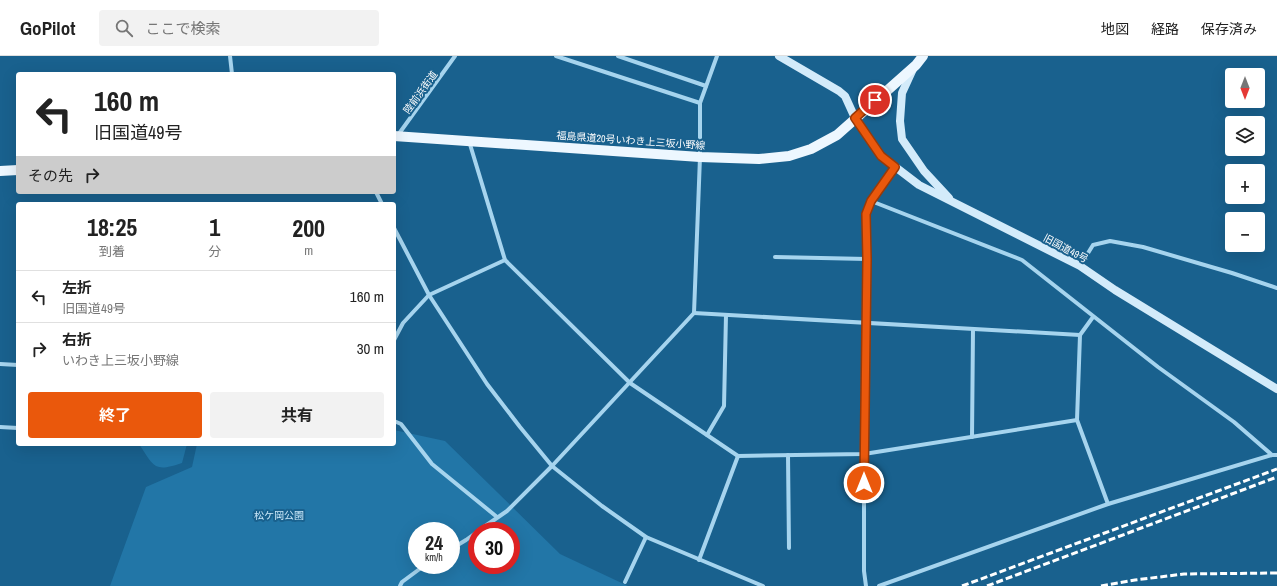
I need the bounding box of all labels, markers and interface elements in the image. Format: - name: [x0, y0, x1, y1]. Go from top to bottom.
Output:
- search box: [99, 10, 379, 46]
- text: GoPilot: [20, 15, 75, 41]
- icon: search: [113, 17, 135, 39]
- text: ここで検索: [145, 18, 220, 39]
- text: 地図: [1101, 20, 1129, 38]
- text: 経路: [1151, 20, 1179, 38]
- text: 保存済み: [1201, 20, 1257, 38]
- street label: 陸前浜街道: [400, 68, 440, 116]
- north arrow: [1225, 68, 1265, 108]
- map controls: [1225, 68, 1265, 252]
- text: 160 m: [94, 82, 159, 120]
- pin: [858, 83, 892, 117]
- icon: left: [28, 88, 80, 140]
- icon: arrive: [864, 89, 886, 111]
- button: layers: [1225, 116, 1265, 156]
- text: 旧国道49号: [94, 120, 182, 145]
- street label: 福島県道20号いわき上三坂小野線: [556, 129, 706, 152]
- icon: right: [81, 164, 103, 186]
- button: +: [1225, 164, 1265, 204]
- text: その先: [28, 165, 73, 186]
- text: 18:25: [87, 211, 137, 243]
- text: 1: [209, 211, 220, 243]
- text: 200: [292, 212, 325, 244]
- button: −: [1225, 212, 1265, 252]
- street label: 旧国道49号: [1041, 231, 1091, 266]
- text: m: [304, 242, 313, 259]
- text: 到着: [99, 243, 125, 260]
- text: 分: [208, 243, 221, 260]
- text: 左折: [62, 277, 92, 298]
- icon: left: [28, 286, 50, 308]
- text: 160 m: [350, 286, 384, 307]
- text: 旧国道49号: [62, 300, 126, 317]
- text: 右折: [62, 329, 92, 350]
- icon: right: [28, 338, 50, 360]
- text: 30 m: [357, 338, 384, 359]
- text: いわき上三坂小野線: [62, 352, 179, 369]
- button: 終了: [28, 392, 202, 438]
- button: 共有: [210, 392, 384, 438]
- position arrow: [843, 462, 885, 504]
- park label: 松ケ岡公園: [254, 509, 304, 522]
- speed limit sign: 30: [468, 522, 520, 574]
- text: 24: [425, 529, 443, 556]
- text: km/h: [425, 551, 443, 564]

